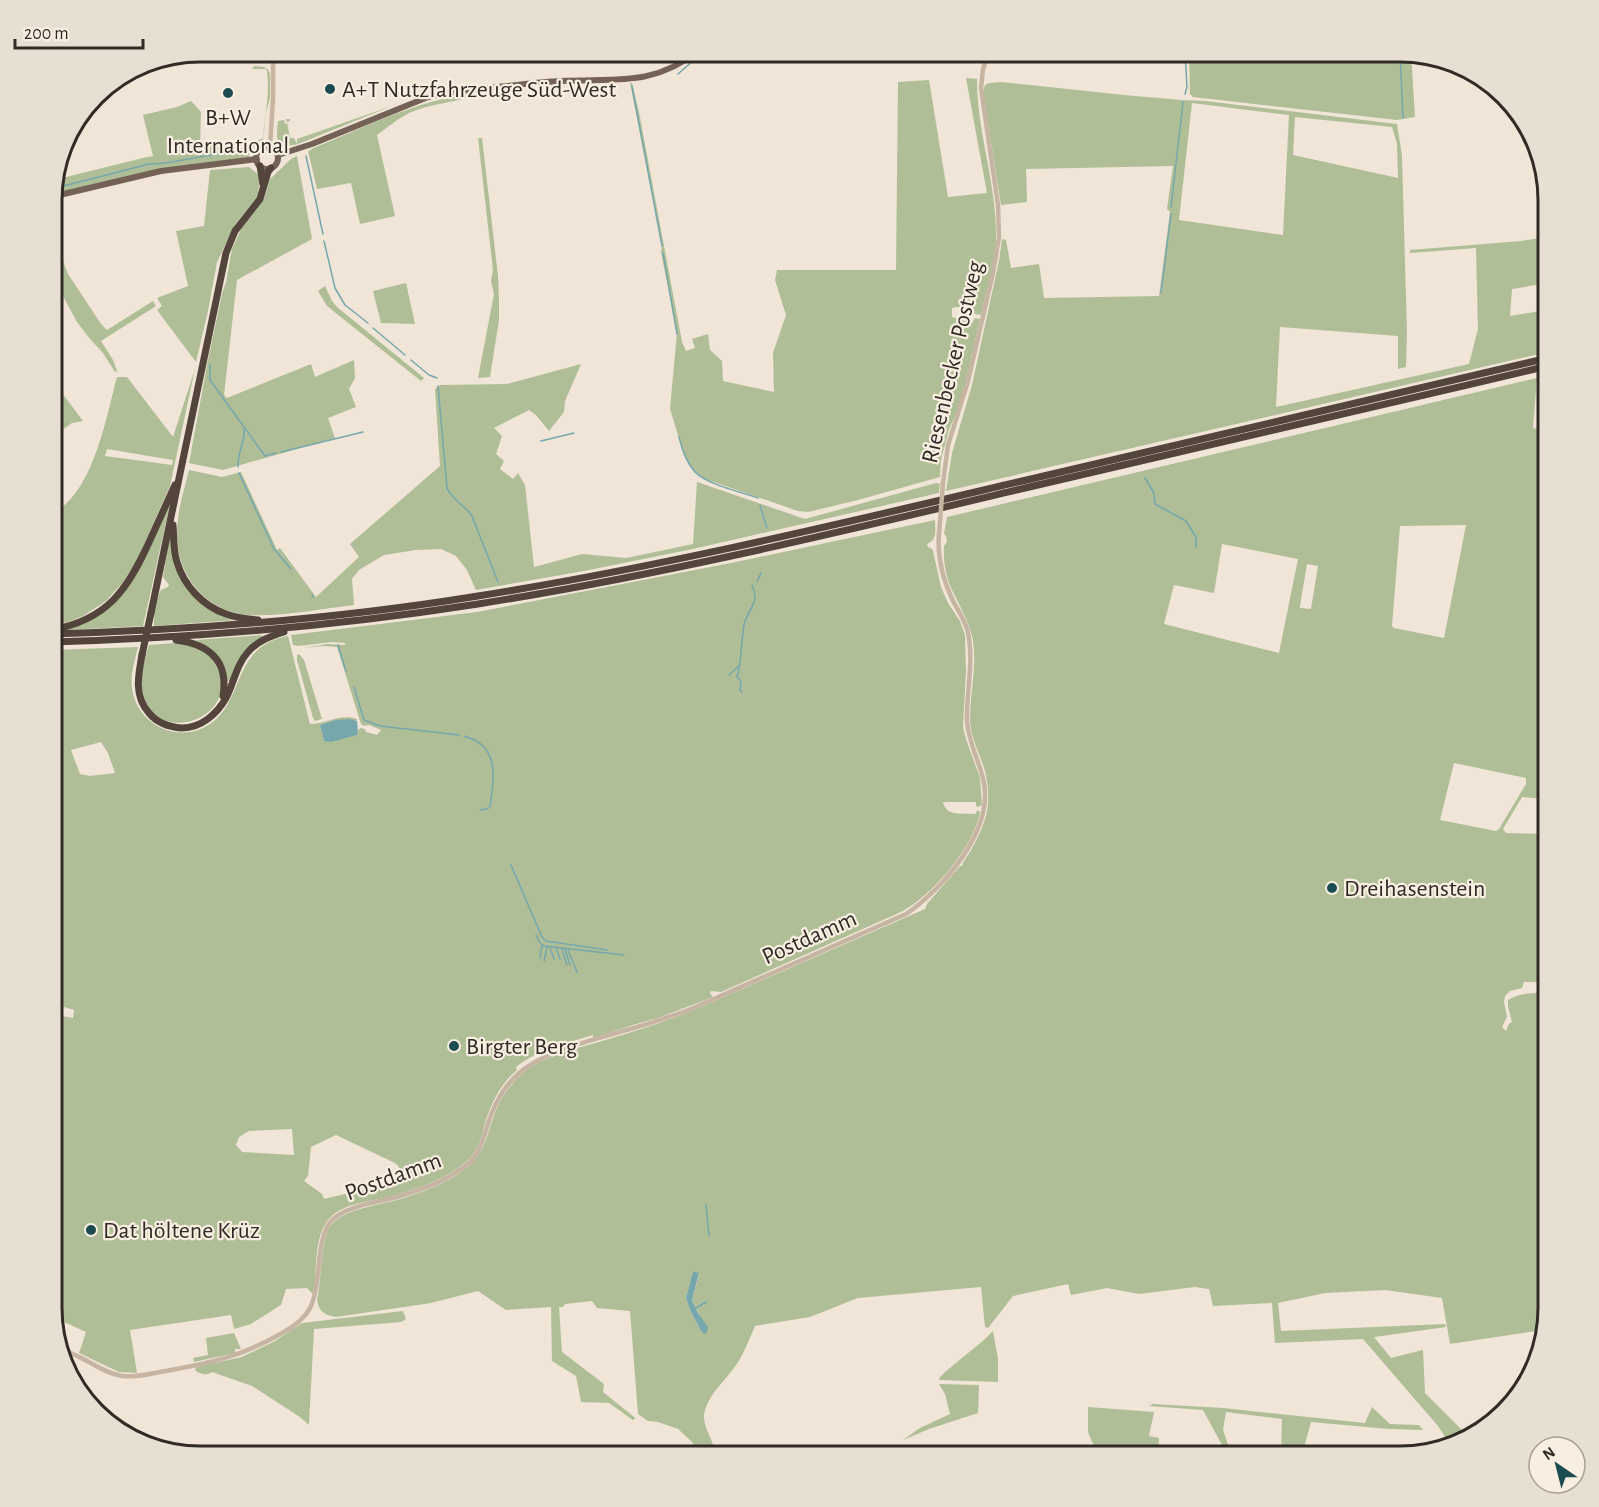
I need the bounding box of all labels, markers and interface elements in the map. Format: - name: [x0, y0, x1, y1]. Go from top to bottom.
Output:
- scale bar: [15, 12, 142, 50]
- text: 200 m: [24, 25, 69, 43]
- place label: A+T Nutzfahrzeuge Süd-West: [342, 78, 616, 102]
- marker: A+T Nutzfahrzeuge Süd-West: [323, 82, 337, 96]
- marker: B+W International: [221, 86, 235, 100]
- place label: B+W International: [167, 106, 289, 158]
- street label: Riesenbecker Postweg: [918, 259, 988, 466]
- place label: Dreihasenstein: [1344, 877, 1485, 901]
- marker: Dreihasenstein: [1325, 881, 1339, 895]
- street label: Postdamm: [758, 906, 860, 969]
- place label: Birgter Berg: [466, 1035, 578, 1059]
- marker: Birgter Berg: [447, 1039, 461, 1053]
- street label: Postdamm: [342, 1148, 445, 1205]
- place label: Dat höltene Krüz: [103, 1219, 260, 1243]
- marker: Dat höltene Krüz: [84, 1223, 98, 1237]
- north arrow: [1527, 1435, 1587, 1495]
- text: N: [1540, 1444, 1558, 1463]

